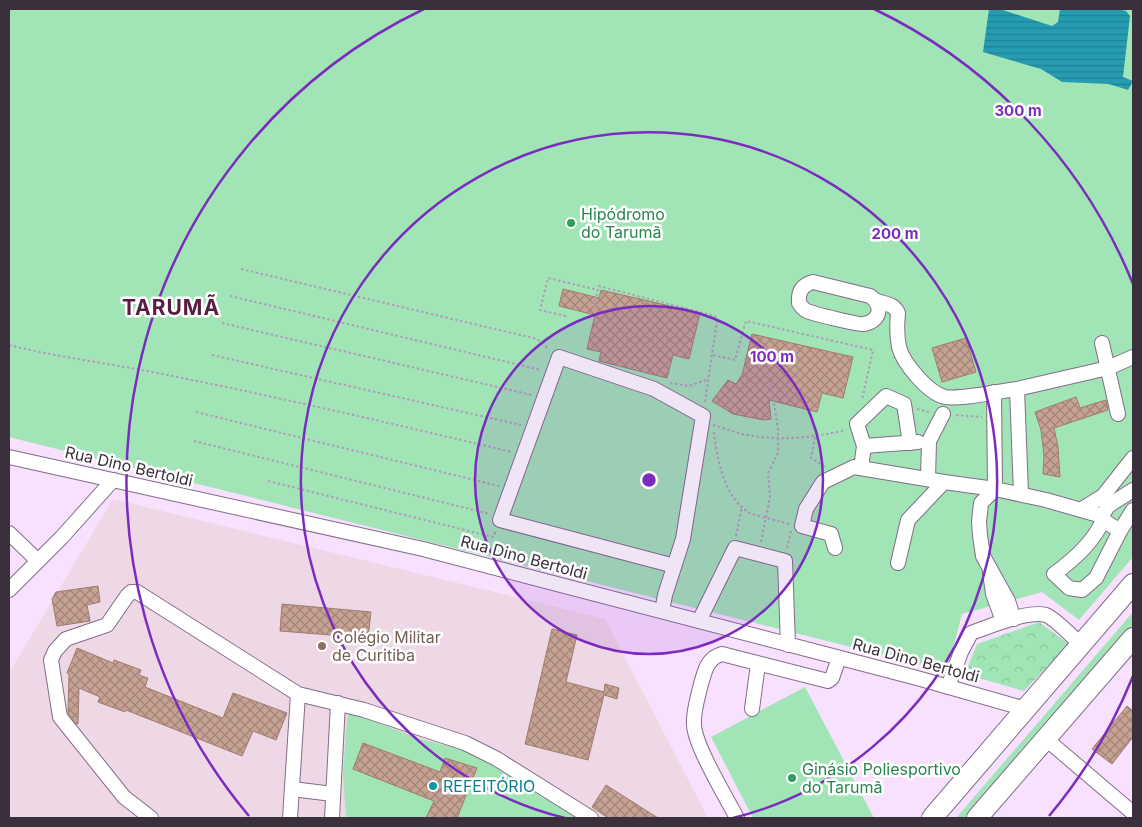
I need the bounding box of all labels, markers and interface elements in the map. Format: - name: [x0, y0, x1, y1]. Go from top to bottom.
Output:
- text: 300 m: [994, 101, 1042, 120]
- place label: Hipódromo do Tarumã: [581, 204, 665, 242]
- marker: Hipódromo do Tarumã: [565, 217, 577, 229]
- text: 200 m: [872, 224, 918, 243]
- district label: TARUMÃ: [122, 294, 220, 320]
- text: 100 m: [750, 347, 794, 366]
- street label: Rua Dino Bertoldi: [63, 442, 195, 490]
- centre of rings: [640, 471, 658, 489]
- street label: Rua Dino Bertoldi: [458, 530, 590, 584]
- place label: Colégio Militar de Curitiba: [332, 627, 441, 665]
- street label: Rua Dino Bertoldi: [850, 633, 982, 687]
- marker: Colégio Militar de Curitiba: [316, 640, 328, 652]
- place label: Ginásio Poliesportivo do Tarumã: [802, 759, 961, 797]
- marker: Ginásio Poliesportivo do Tarumã: [786, 772, 798, 784]
- place label: REFEITÓRIO: [443, 776, 535, 796]
- marker: REFEITÓRIO: [427, 780, 439, 792]

